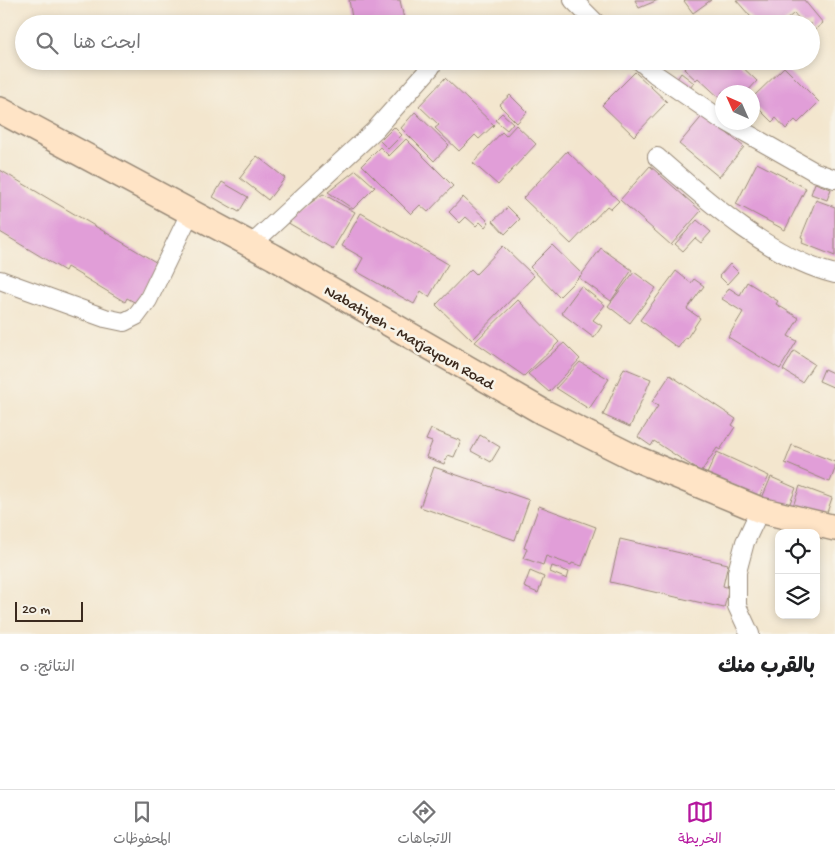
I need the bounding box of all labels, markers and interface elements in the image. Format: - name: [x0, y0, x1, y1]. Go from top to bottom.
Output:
- search box: [15, 15, 820, 70]
- icon: search: [33, 29, 61, 57]
- text: ابحث هنا: [73, 33, 141, 56]
- north arrow: [715, 85, 760, 130]
- street label: Nabatiyeh - Marjayoun Road: [320, 283, 498, 396]
- map controls: [775, 529, 820, 619]
- button: locate: [775, 529, 820, 574]
- button: layers: [775, 574, 820, 619]
- scale bar: [15, 599, 82, 622]
- text: 20 m: [22, 602, 50, 619]
- text: بالقرب منك: [718, 656, 815, 681]
- text: النتائج: 0: [20, 659, 75, 678]
- tab: المحفوظات: [113, 798, 171, 851]
- tab: الاتجاهات: [397, 798, 452, 851]
- tab: الخريطة: [678, 798, 722, 851]

